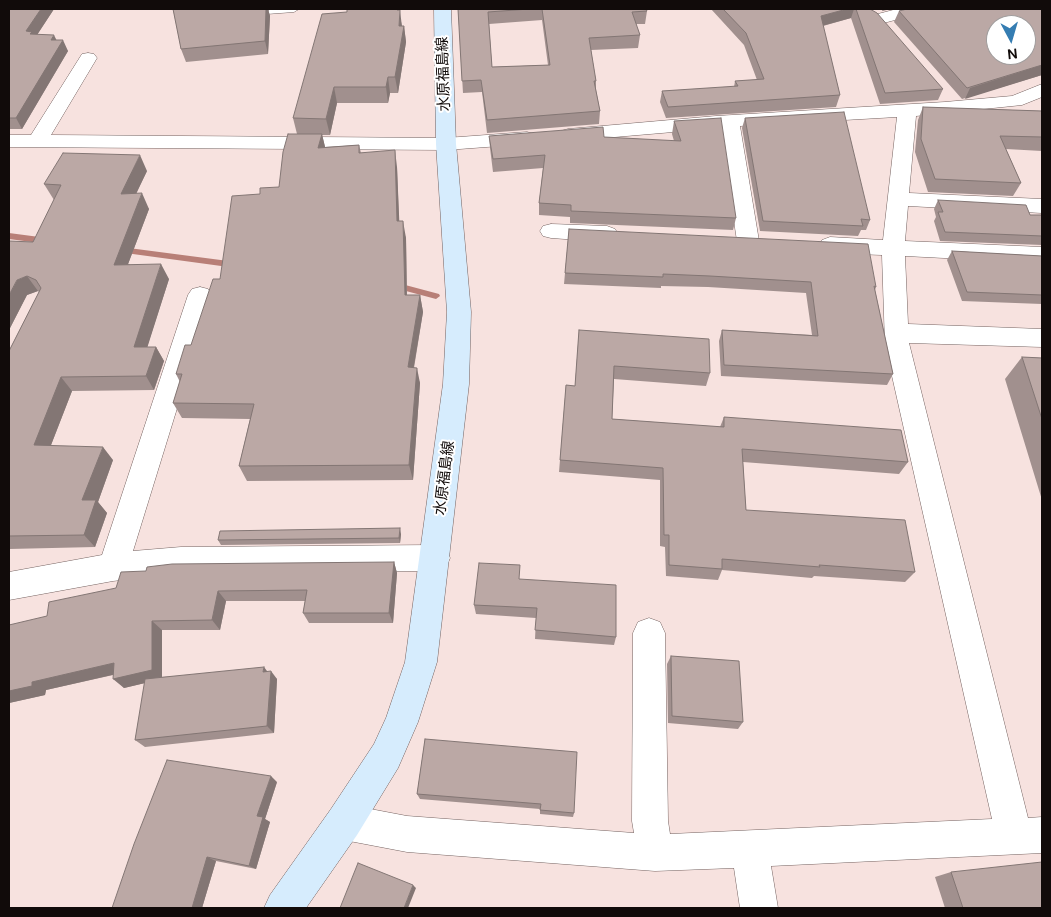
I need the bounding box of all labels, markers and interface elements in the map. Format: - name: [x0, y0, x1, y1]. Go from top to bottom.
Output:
- north arrow: [986, 15, 1036, 65]
- street label: 水原福島線: [434, 36, 454, 112]
- text: N: [1006, 44, 1018, 63]
- street label: 水原福島線: [431, 440, 459, 516]

